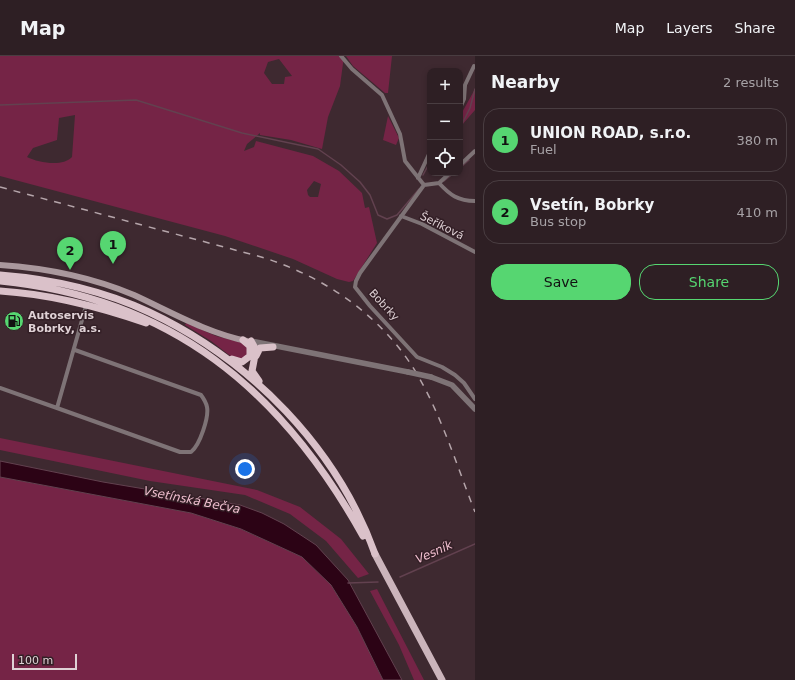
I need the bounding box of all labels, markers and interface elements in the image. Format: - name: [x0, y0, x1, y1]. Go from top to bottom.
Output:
- text: Map: [20, 17, 65, 39]
- text: Map: [615, 20, 644, 36]
- text: Layers: [666, 20, 713, 36]
- text: Share: [735, 20, 775, 36]
- map controls: [427, 68, 463, 176]
- button: +: [427, 68, 463, 104]
- text: Nearby: [491, 72, 560, 92]
- text: 2 results: [723, 75, 779, 90]
- button: −: [427, 104, 463, 140]
- text: UNION ROAD, s.r.o.: [530, 124, 691, 142]
- text: 1: [500, 133, 510, 148]
- text: 380 m: [736, 133, 778, 148]
- button: locate: [427, 140, 463, 176]
- text: Fuel: [530, 142, 557, 157]
- text: Vsetín, Bobrky: [530, 196, 654, 214]
- text: 2: [500, 205, 510, 220]
- text: 410 m: [736, 205, 778, 220]
- street label: Šeříková: [418, 209, 466, 243]
- text: Bus stop: [530, 214, 586, 229]
- pin: 1: [100, 231, 126, 264]
- pin: 2: [57, 237, 83, 270]
- button: Save: [491, 264, 631, 300]
- button: Share: [639, 264, 779, 300]
- street label: Bobrky: [366, 287, 402, 324]
- place label: Autoservis Bobrky, a.s.: [28, 309, 101, 335]
- fuel station icon: Autoservis Bobrky, a.s.: [3, 310, 25, 332]
- your location: [235, 459, 255, 479]
- water label: Vsetínská Bečva: [142, 484, 242, 516]
- water label: Vesník: [413, 537, 456, 566]
- scale bar: [12, 652, 77, 671]
- text: 100 m: [18, 654, 53, 667]

